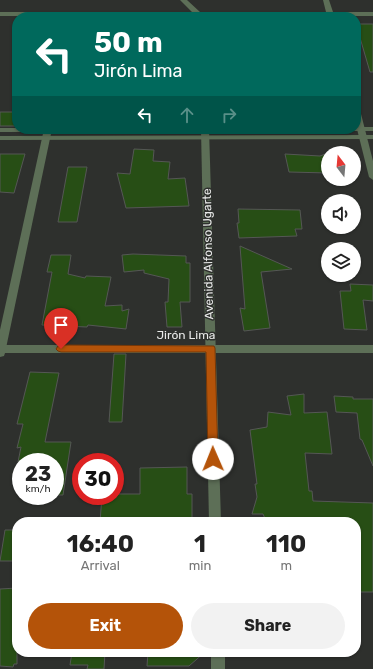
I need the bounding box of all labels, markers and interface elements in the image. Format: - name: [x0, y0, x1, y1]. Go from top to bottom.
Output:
- text: 50 m: [94, 26, 163, 59]
- icon: left: [28, 28, 80, 80]
- text: Jirón Lima: [94, 60, 183, 82]
- icon: left: [134, 104, 156, 126]
- icon: ahead: [176, 104, 198, 126]
- icon: right: [218, 104, 240, 126]
- north arrow: [321, 146, 361, 186]
- map controls: [321, 146, 361, 282]
- street label: Avenida Alfonso Ugarte: [200, 188, 216, 320]
- button: sound: [321, 194, 361, 234]
- button: layers: [321, 242, 361, 282]
- pin: [44, 308, 78, 349]
- icon: arrive: [50, 314, 72, 336]
- street label: Jirón Lima: [156, 328, 216, 342]
- position arrow: [192, 438, 234, 480]
- speed limit sign: 30: [72, 453, 124, 505]
- text: 23: [25, 462, 51, 486]
- text: km/h: [26, 483, 50, 495]
- text: 16:40: [67, 530, 134, 558]
- text: 1: [194, 530, 206, 558]
- text: 110: [266, 530, 306, 558]
- text: Arrival: [81, 558, 120, 573]
- text: min: [189, 558, 211, 573]
- text: m: [280, 558, 292, 573]
- button: Exit: [28, 603, 183, 649]
- button: Share: [191, 603, 345, 649]

